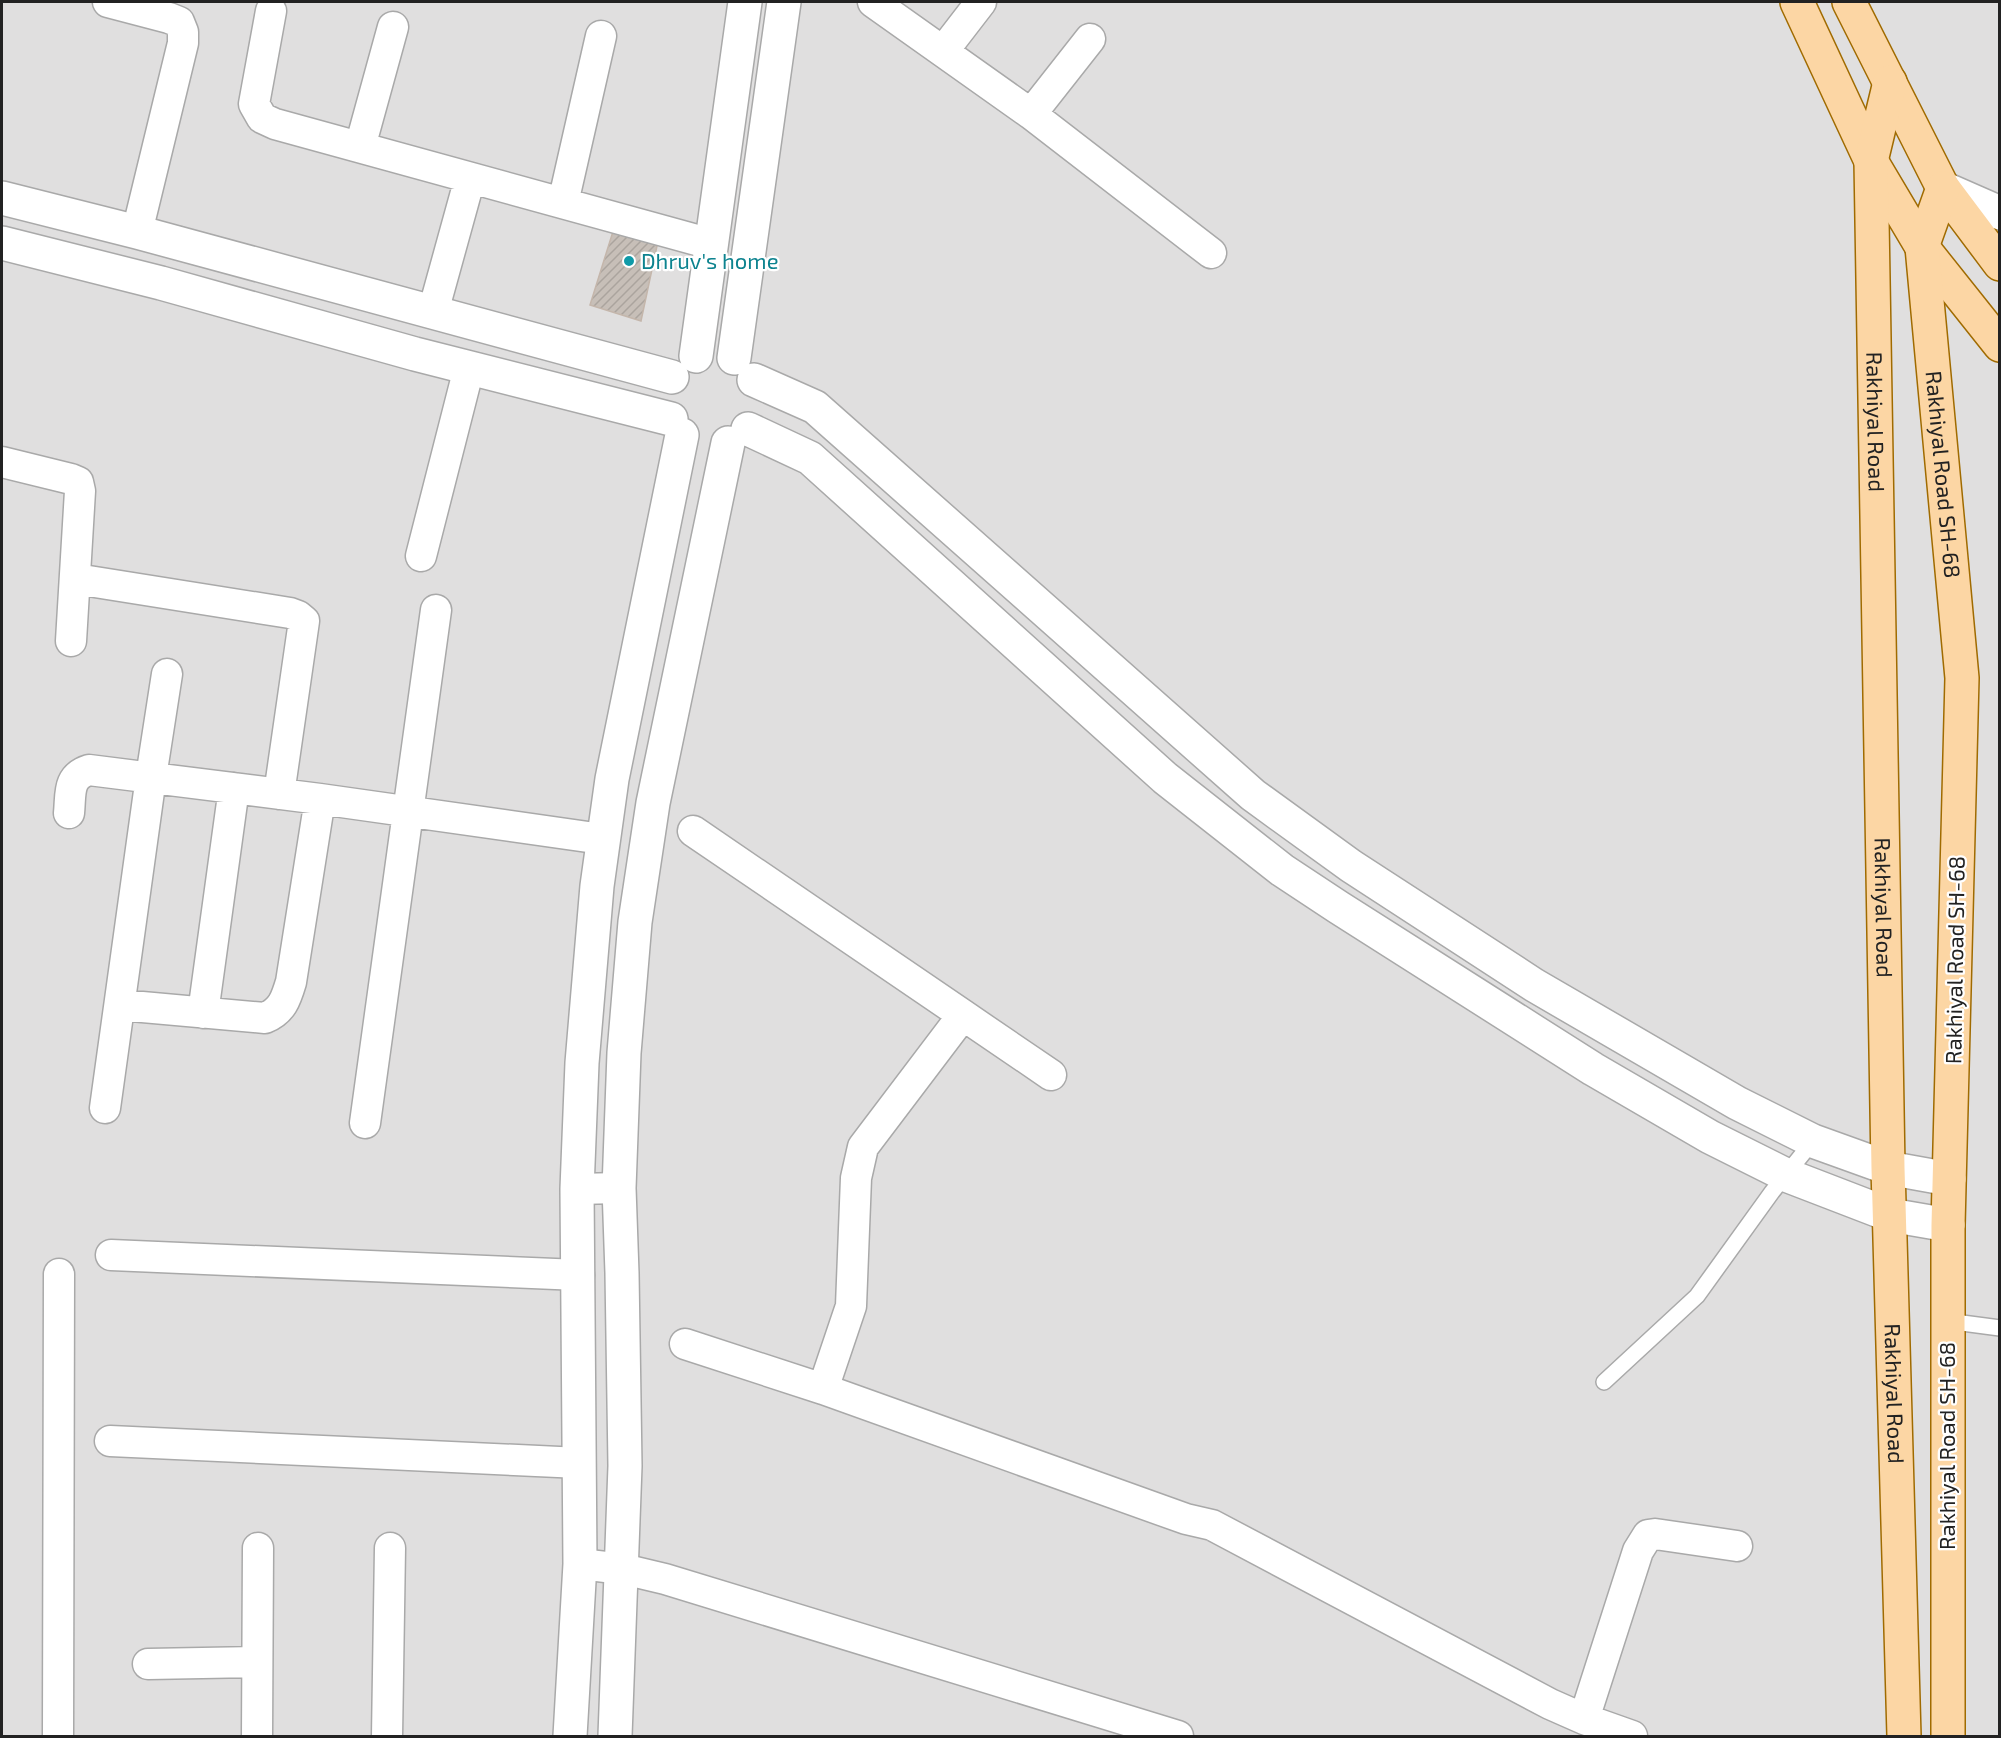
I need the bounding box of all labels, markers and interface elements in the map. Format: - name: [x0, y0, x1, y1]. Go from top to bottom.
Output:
- place label: Dhruv's home: [641, 247, 778, 273]
- marker: Dhruv's home: [622, 254, 636, 268]
- street label: Rakhiyal Road: [1862, 351, 1891, 492]
- street label: Rakhiyal Road SH-68: [1922, 369, 1967, 579]
- street label: Rakhiyal Road: [1870, 837, 1899, 978]
- street label: Rakhiyal Road SH-68: [1939, 856, 1969, 1064]
- street label: Rakhiyal Road: [1880, 1323, 1910, 1464]
- street label: Rakhiyal Road SH-68: [1933, 1342, 1959, 1550]

